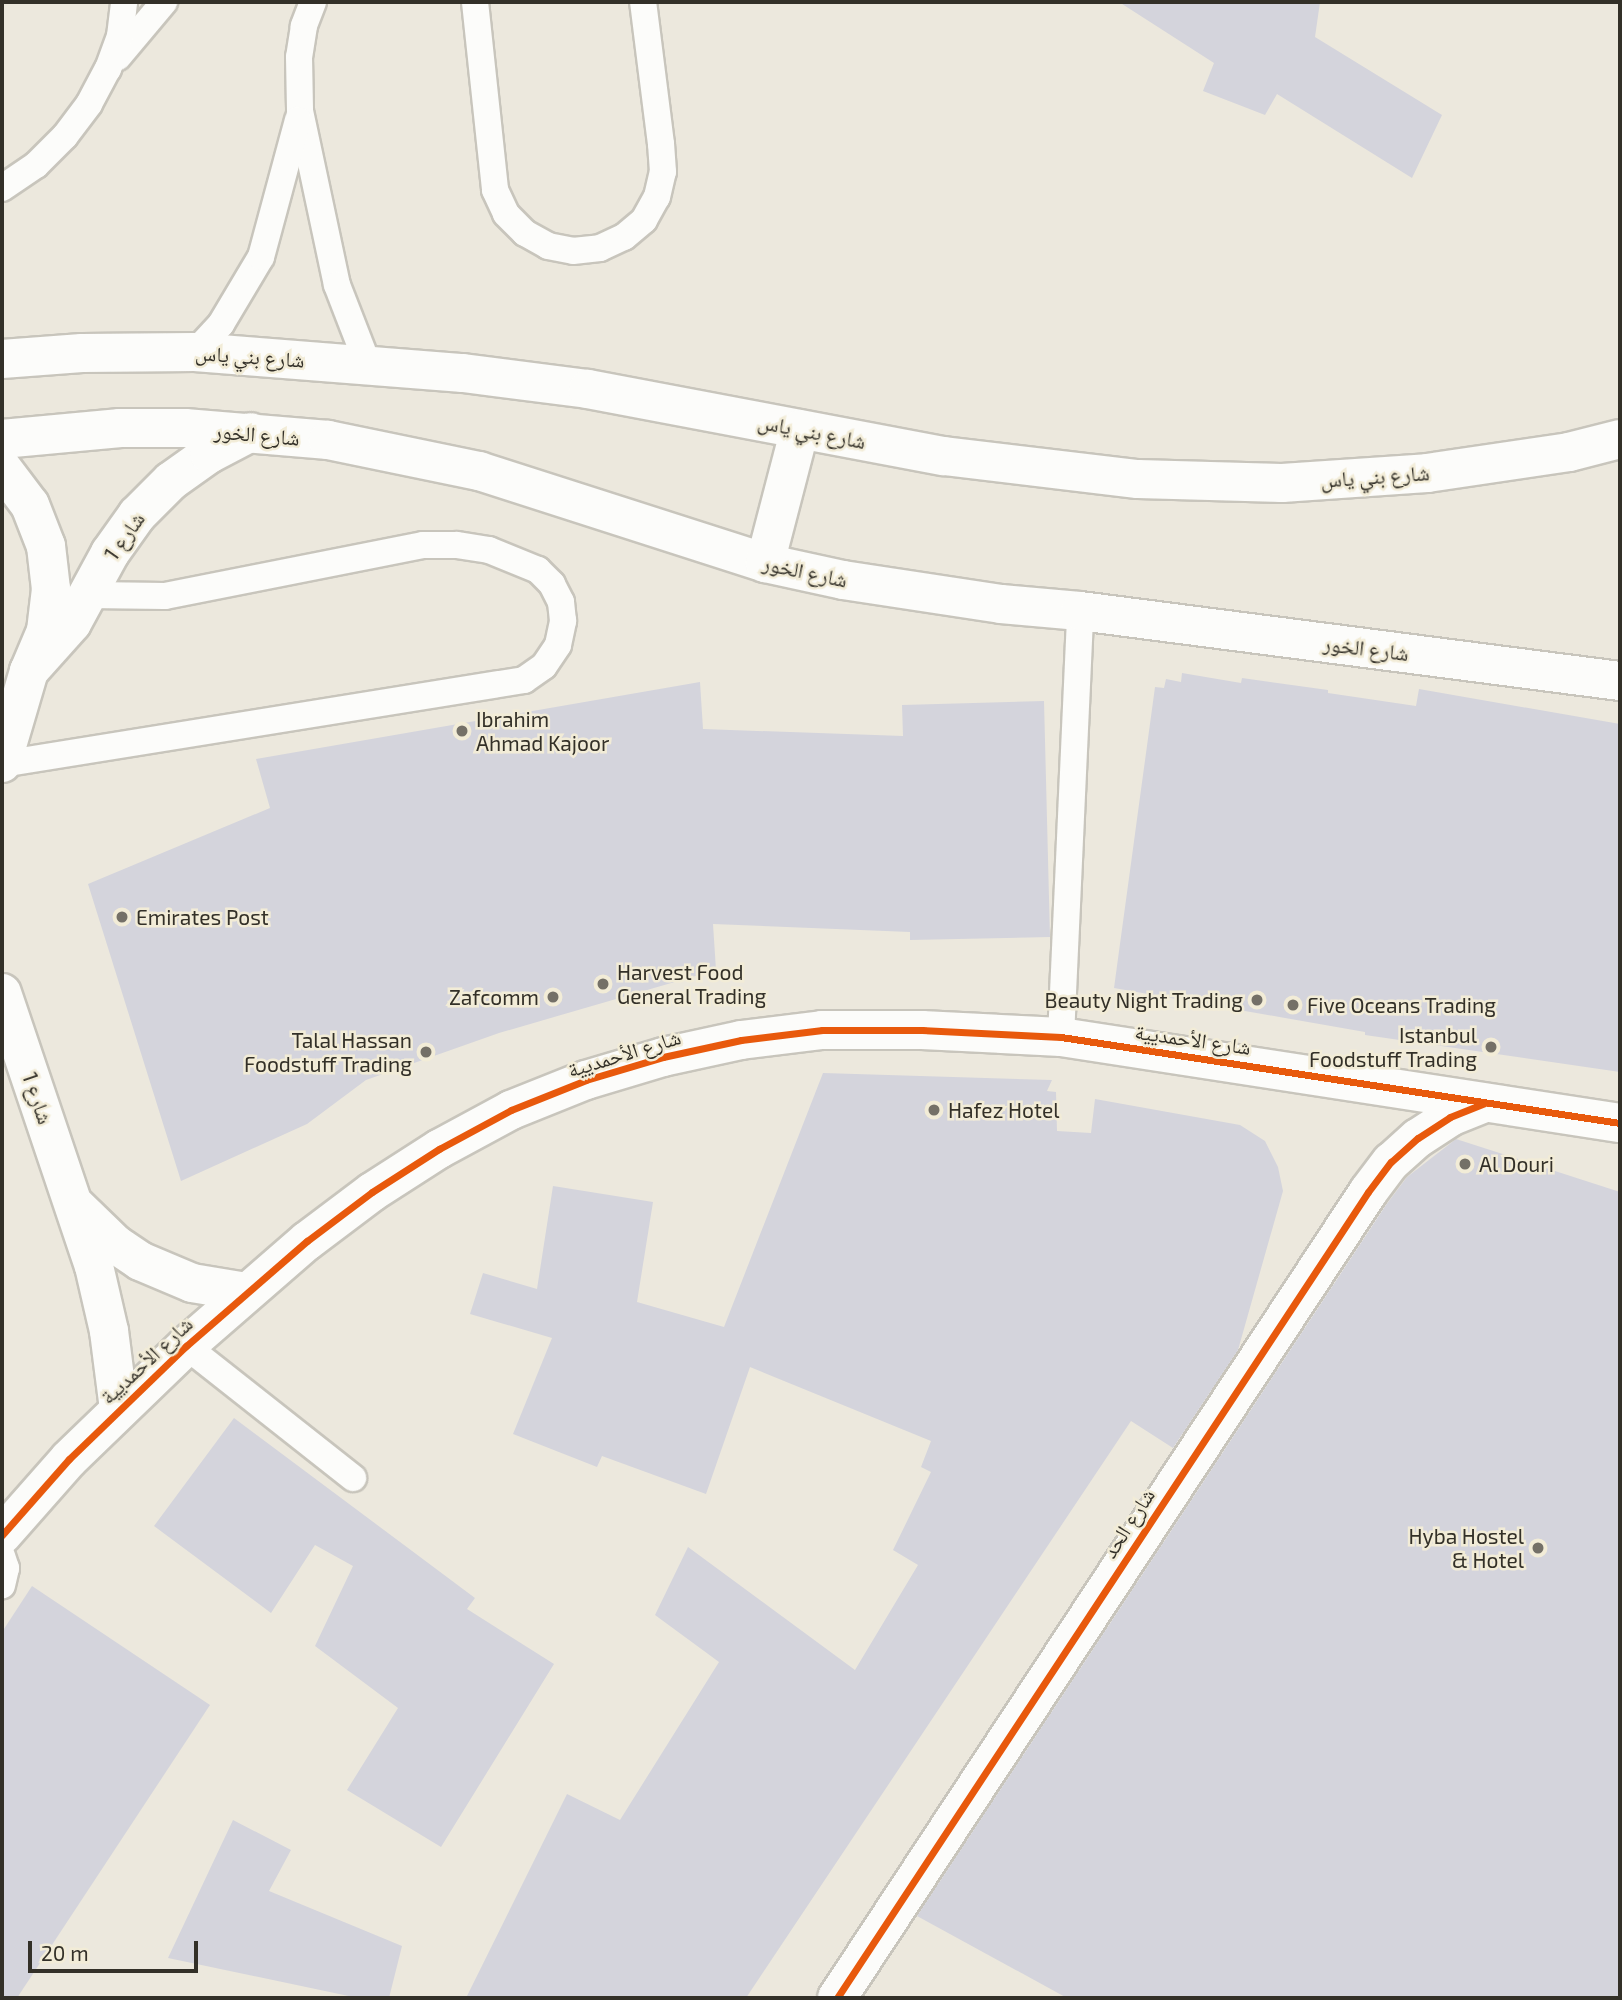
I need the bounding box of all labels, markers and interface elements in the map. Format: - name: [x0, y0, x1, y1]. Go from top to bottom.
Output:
- street label: شارع بني ياس: [195, 340, 305, 372]
- street label: شارع بني ياس: [756, 408, 868, 454]
- street label: شارع الخور: [213, 418, 301, 450]
- street label: شارع بني ياس: [1320, 460, 1430, 492]
- street label: شارع 1: [98, 507, 150, 565]
- street label: شارع الخور: [760, 550, 850, 592]
- street label: شارع الخور: [1322, 630, 1410, 666]
- place label: Ibrahim Ahmad Kajoor: [476, 706, 609, 756]
- marker: Ibrahim Ahmad Kajoor: [454, 723, 470, 739]
- place label: Emirates Post: [136, 904, 269, 930]
- marker: Emirates Post: [114, 909, 130, 925]
- place label: Harvest Food General Trading: [617, 959, 767, 1009]
- marker: Harvest Food General Trading: [595, 976, 611, 992]
- place label: Zafcomm: [449, 984, 539, 1010]
- place label: Beauty Night Trading: [1043, 987, 1243, 1013]
- marker: Zafcomm: [545, 989, 561, 1005]
- marker: Beauty Night Trading: [1249, 992, 1265, 1008]
- place label: Five Oceans Trading: [1307, 992, 1496, 1018]
- marker: Five Oceans Trading: [1285, 997, 1301, 1013]
- street label: شارع الأحمديية: [1133, 1018, 1253, 1060]
- place label: Istanbul Foodstuff Trading: [1309, 1022, 1477, 1072]
- street label: شارع الأحمديية: [565, 1024, 683, 1082]
- place label: Talal Hassan Foodstuff Trading: [244, 1027, 412, 1077]
- marker: Istanbul Foodstuff Trading: [1483, 1039, 1499, 1055]
- marker: Talal Hassan Foodstuff Trading: [418, 1044, 434, 1060]
- street label: شارع 1: [17, 1069, 59, 1127]
- place label: Hafez Hotel: [948, 1097, 1059, 1123]
- marker: Hafez Hotel: [926, 1102, 942, 1118]
- place label: Al Douri: [1479, 1151, 1554, 1177]
- marker: Al Douri: [1457, 1156, 1473, 1172]
- street label: شارع الأحمديية: [95, 1311, 197, 1409]
- street label: شارع الحد: [1096, 1483, 1160, 1563]
- place label: Hyba Hostel & Hotel: [1409, 1523, 1524, 1573]
- marker: Hyba Hostel & Hotel: [1530, 1540, 1546, 1556]
- scale bar: [32, 1926, 201, 1970]
- text: 20 m: [41, 1940, 89, 1965]

